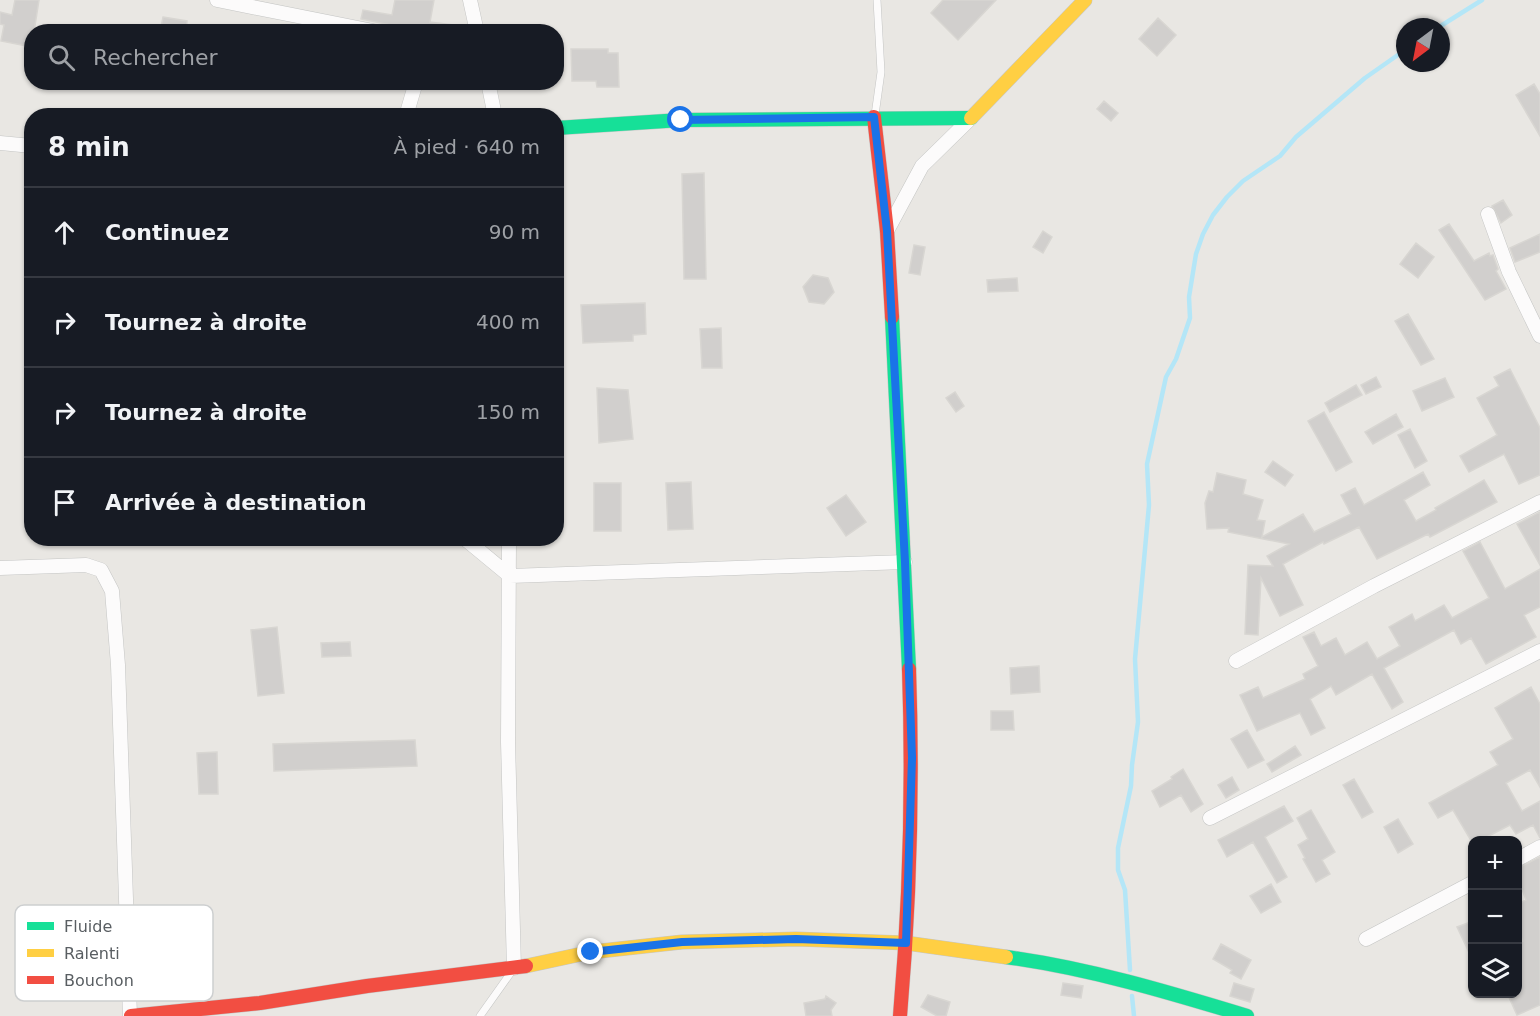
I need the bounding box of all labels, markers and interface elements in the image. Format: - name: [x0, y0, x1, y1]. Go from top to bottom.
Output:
- north arrow: [1396, 18, 1450, 72]
- search box: [24, 24, 564, 90]
- icon: search: [45, 41, 78, 74]
- text: Rechercher: [93, 45, 218, 70]
- route start: [667, 106, 693, 132]
- text: 8 min: [48, 132, 130, 162]
- text: À pied · 640 m: [394, 135, 540, 159]
- icon: ahead: [48, 216, 81, 249]
- text: Continuez: [105, 220, 229, 245]
- text: 90 m: [489, 220, 540, 244]
- icon: right: [48, 306, 81, 339]
- text: Tournez à droite: [105, 310, 307, 335]
- text: 400 m: [476, 310, 540, 334]
- icon: right: [48, 396, 81, 429]
- text: Tournez à droite: [105, 400, 307, 425]
- text: 150 m: [476, 400, 540, 424]
- icon: arrive: [48, 486, 81, 519]
- text: Arrivée à destination: [105, 490, 367, 515]
- map controls: [1468, 836, 1522, 998]
- button: +: [1468, 836, 1522, 890]
- button: −: [1468, 890, 1522, 944]
- legend: [15, 905, 213, 1001]
- text: Fluide: [64, 917, 112, 936]
- route end: [577, 938, 603, 964]
- text: Ralenti: [64, 944, 120, 963]
- button: layers: [1468, 944, 1522, 998]
- text: Bouchon: [64, 971, 134, 990]

